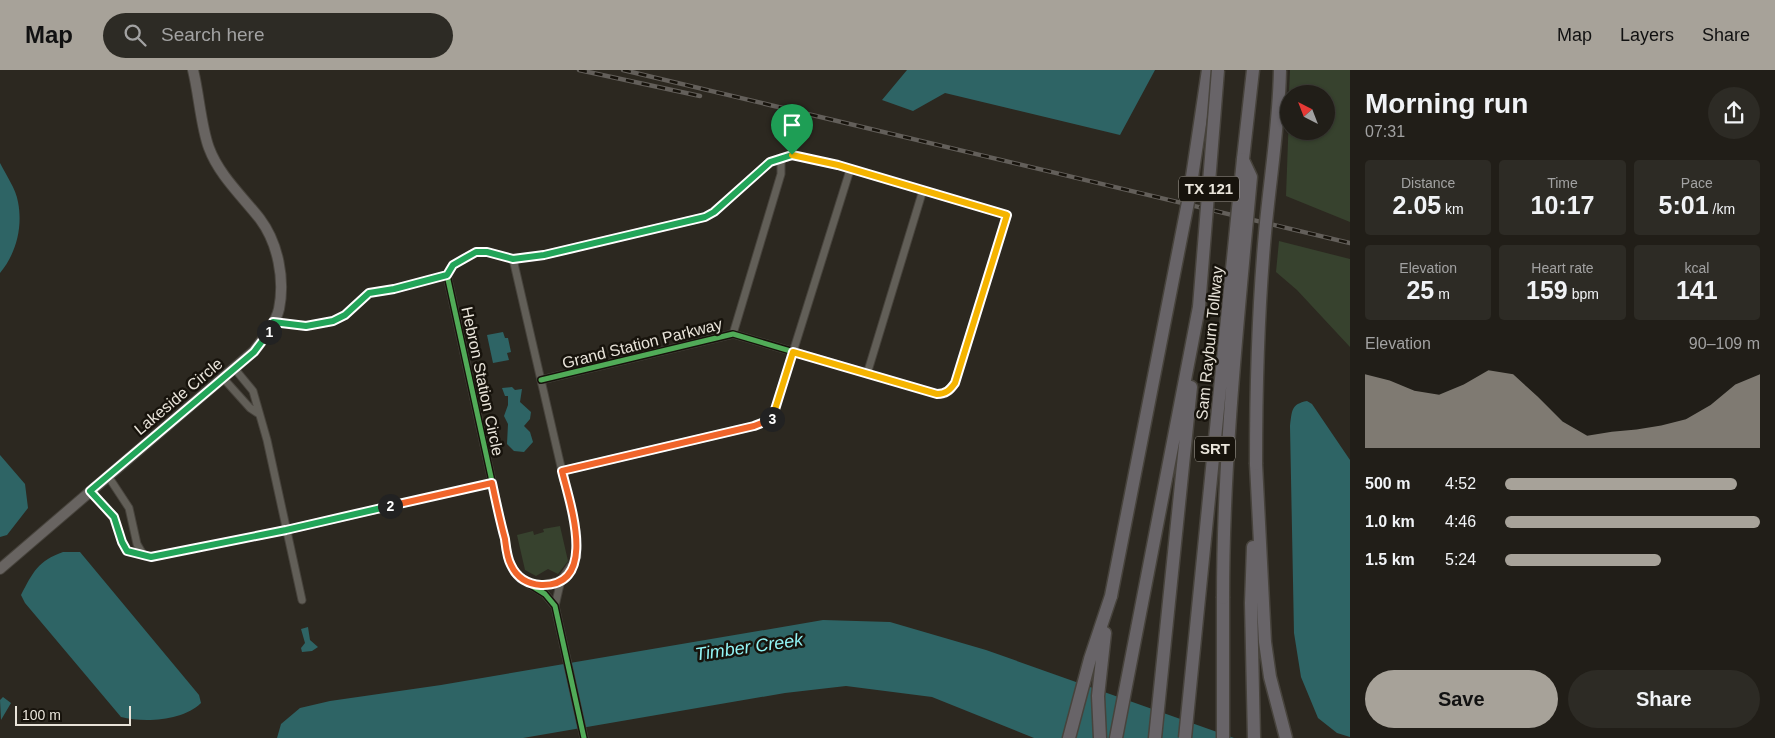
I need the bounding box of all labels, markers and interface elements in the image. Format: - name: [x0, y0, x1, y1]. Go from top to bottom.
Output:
- search box: [103, 13, 453, 58]
- text: Map: [25, 21, 73, 48]
- icon: search: [121, 21, 149, 49]
- text: Search here: [161, 24, 265, 45]
- text: Map: [1557, 25, 1592, 45]
- text: Layers: [1620, 25, 1674, 45]
- text: Share: [1702, 25, 1750, 45]
- north arrow: [1280, 85, 1335, 140]
- map controls: [1280, 85, 1335, 140]
- button: share: [1708, 87, 1760, 139]
- text: Morning run: [1365, 88, 1528, 119]
- pin: [771, 104, 813, 155]
- icon: arrive: [778, 111, 806, 139]
- text: 07:31: [1365, 123, 1405, 140]
- text: Distance: [1401, 175, 1455, 191]
- text: Time: [1547, 175, 1578, 191]
- text: Pace: [1681, 175, 1713, 191]
- road number: TX 121: [1179, 176, 1239, 202]
- text: 2.05: [1393, 191, 1441, 219]
- text: 10:17: [1531, 191, 1594, 219]
- text: 5:01: [1659, 191, 1709, 219]
- text: km: [1441, 201, 1464, 217]
- text: /km: [1709, 201, 1735, 217]
- text: Elevation: [1399, 260, 1457, 276]
- text: Heart rate: [1531, 260, 1594, 276]
- text: kcal: [1684, 260, 1709, 276]
- street label: Sam Rayburn Tollway: [1193, 265, 1226, 421]
- text: 25: [1406, 276, 1434, 304]
- text: 159: [1526, 276, 1568, 304]
- text: 141: [1676, 276, 1718, 304]
- text: m: [1434, 286, 1450, 302]
- text: bpm: [1568, 286, 1599, 302]
- street label: Hebron Station Circle: [458, 305, 507, 457]
- street label: Grand Station Parkway: [560, 315, 724, 372]
- pin: 1: [256, 320, 282, 344]
- text: 1: [266, 324, 273, 340]
- text: Elevation: [1365, 335, 1431, 352]
- text: 90–109 m: [1689, 335, 1760, 352]
- street label: Lakeside Circle: [131, 355, 226, 438]
- pin: 3: [760, 406, 784, 432]
- text: 3: [769, 411, 776, 427]
- road number: SRT: [1195, 436, 1235, 462]
- text: 500 m: [1365, 475, 1410, 492]
- text: 4:52: [1445, 475, 1476, 492]
- pin: 2: [378, 494, 402, 518]
- text: 2: [387, 498, 394, 514]
- text: 1.0 km: [1365, 513, 1415, 530]
- text: 4:46: [1445, 513, 1476, 530]
- text: 1.5 km: [1365, 551, 1415, 568]
- text: 5:24: [1445, 551, 1476, 568]
- water label: Timber Creek: [694, 629, 805, 664]
- button: Save: [1365, 670, 1558, 728]
- button: Share: [1568, 670, 1760, 728]
- scale bar: [15, 703, 131, 726]
- text: 100 m: [22, 707, 61, 723]

